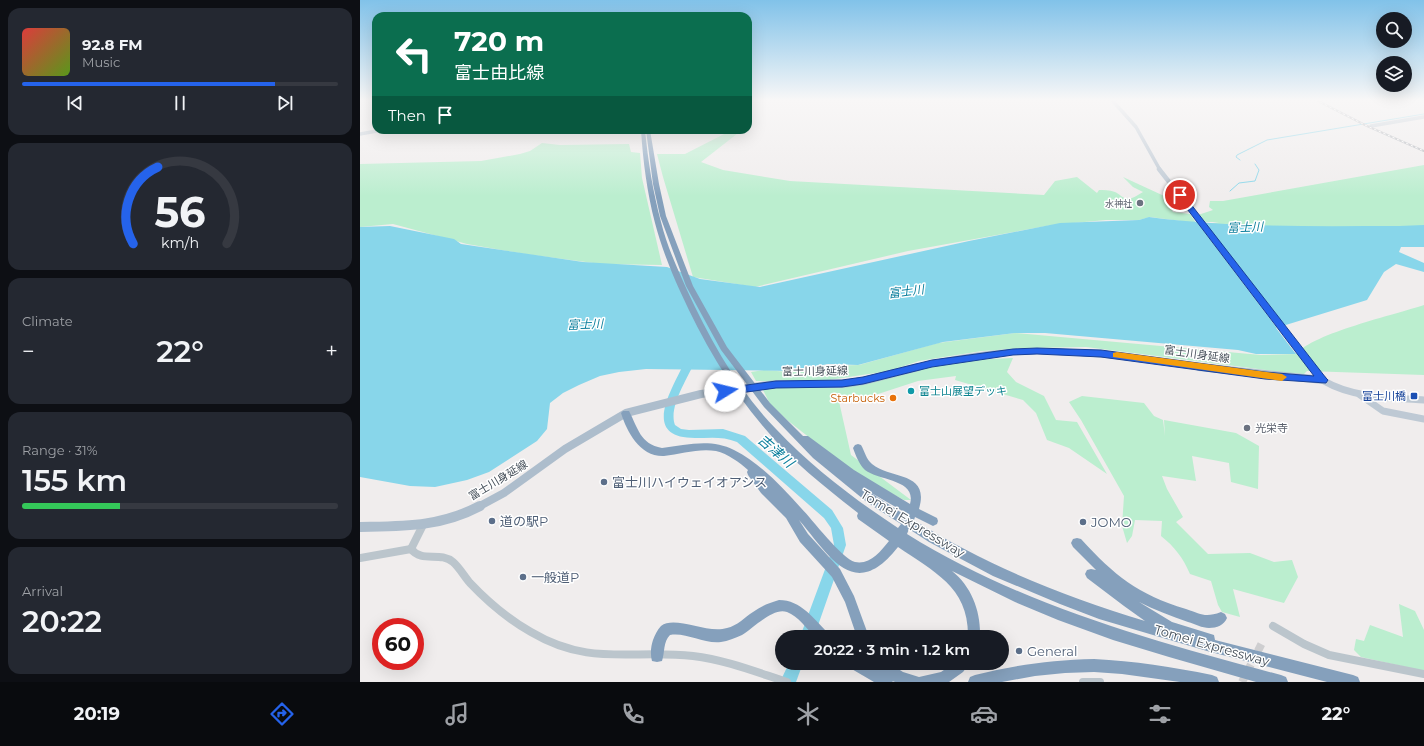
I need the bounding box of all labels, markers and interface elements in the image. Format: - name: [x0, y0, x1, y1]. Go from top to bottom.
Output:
- map controls: [1376, 12, 1412, 92]
- button: search: [1376, 12, 1412, 48]
- text: 720 m: [454, 24, 544, 58]
- icon: left: [388, 28, 440, 80]
- text: 92.8 FM: [82, 35, 143, 54]
- text: Music: [82, 54, 120, 70]
- button: layers: [1376, 56, 1412, 92]
- text: 富士由比線: [454, 62, 544, 84]
- icon: previous: [64, 92, 86, 114]
- icon: pause: [169, 92, 191, 114]
- icon: next: [274, 92, 296, 114]
- icon: arrive: [434, 104, 456, 126]
- text: Then: [388, 106, 426, 125]
- pin: [1163, 178, 1197, 212]
- icon: arrive: [1169, 184, 1191, 206]
- text: 56: [154, 187, 206, 237]
- place label: 水神社: [1105, 198, 1132, 209]
- marker: 水神社: [1135, 198, 1145, 208]
- water label: 富士川: [1227, 219, 1265, 235]
- text: km/h: [161, 234, 199, 252]
- water label: 富士川: [887, 281, 927, 301]
- text: Climate: [22, 313, 73, 329]
- water label: 富士川: [567, 316, 605, 332]
- text: 22°: [156, 333, 204, 370]
- text: −: [22, 338, 35, 365]
- text: +: [325, 338, 338, 365]
- street label: 富士川身延線: [1163, 342, 1231, 366]
- street label: 富士川身延線: [782, 363, 848, 379]
- position arrow: [704, 370, 746, 412]
- place label: 富士山展望デッキ: [919, 384, 1007, 398]
- marker: 富士山展望デッキ: [906, 386, 916, 396]
- place label: 富士川橋: [1362, 389, 1406, 403]
- place label: Starbucks: [830, 391, 886, 405]
- marker: 富士川橋: [1409, 391, 1419, 401]
- marker: Starbucks: [888, 393, 898, 403]
- place label: 光栄寺: [1255, 421, 1288, 435]
- marker: 光栄寺: [1242, 423, 1252, 433]
- water label: 吉津川: [754, 430, 799, 473]
- text: Range · 31%: [22, 442, 97, 458]
- street label: 富士川身延線: [466, 457, 530, 503]
- text: 155 km: [22, 462, 127, 499]
- place label: 富士川ハイウェイオアシス: [612, 474, 767, 490]
- marker: 富士川ハイウェイオアシス: [599, 477, 609, 487]
- street label: Tomei Expressway: [858, 486, 969, 561]
- place label: 道の駅P: [500, 513, 548, 529]
- place label: JOMO: [1090, 514, 1132, 530]
- marker: 道の駅P: [487, 516, 497, 526]
- marker: JOMO: [1078, 517, 1088, 527]
- place label: 一般道P: [531, 569, 579, 585]
- marker: 一般道P: [518, 572, 528, 582]
- text: Arrival: [22, 583, 63, 599]
- text: 20:22: [22, 603, 102, 640]
- speed limit sign: 60: [372, 618, 424, 670]
- street label: Tomei Expressway: [1153, 621, 1272, 669]
- text: 20:22 · 3 min · 1.2 km: [814, 640, 970, 659]
- place label: General: [1027, 643, 1077, 659]
- marker: General: [1014, 646, 1024, 656]
- icon: directions: [268, 700, 296, 728]
- icon: music: [443, 700, 471, 728]
- icon: phone: [619, 700, 647, 728]
- icon: climate: [794, 700, 822, 728]
- icon: car: [970, 700, 998, 728]
- icon: filters: [1146, 700, 1174, 728]
- text: 20:19: [74, 703, 120, 725]
- text: 22°: [1321, 703, 1350, 725]

